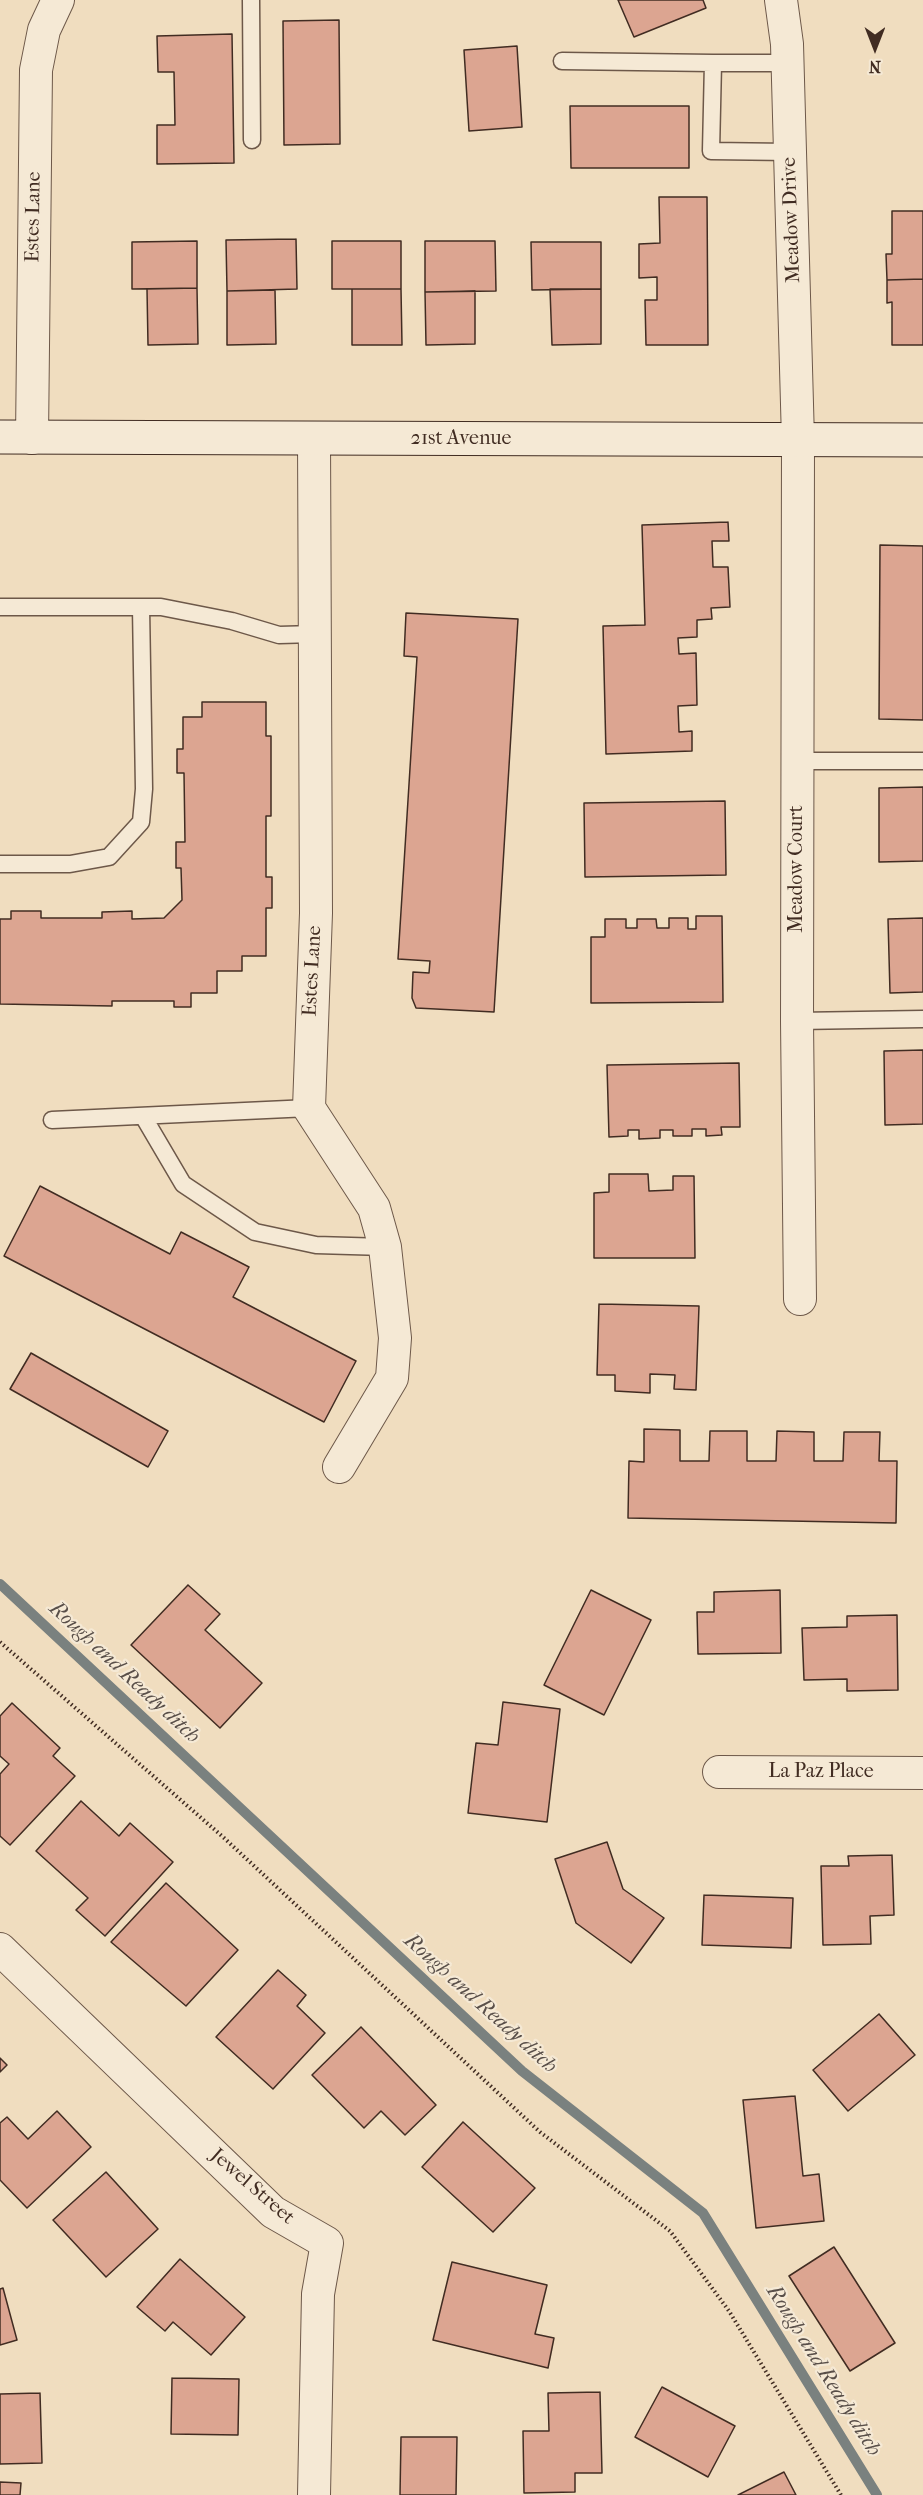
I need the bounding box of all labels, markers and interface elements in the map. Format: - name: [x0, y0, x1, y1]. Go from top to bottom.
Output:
- north arrow: [845, 18, 905, 78]
- text: N: [869, 57, 881, 76]
- street label: Meadow Drive: [778, 157, 806, 283]
- street label: Estes Lane: [21, 171, 47, 263]
- street label: 21st Avenue: [411, 427, 511, 451]
- street label: Meadow Court: [785, 805, 809, 933]
- street label: Estes Lane: [299, 925, 327, 1017]
- water label: Rough and Ready ditch: [43, 1597, 205, 1749]
- street label: La Paz Place: [768, 1760, 874, 1784]
- water label: Rough and Ready ditch: [398, 1929, 562, 2079]
- street label: Jewel Street: [205, 2144, 299, 2230]
- water label: Rough and Ready ditch: [760, 2281, 886, 2461]

